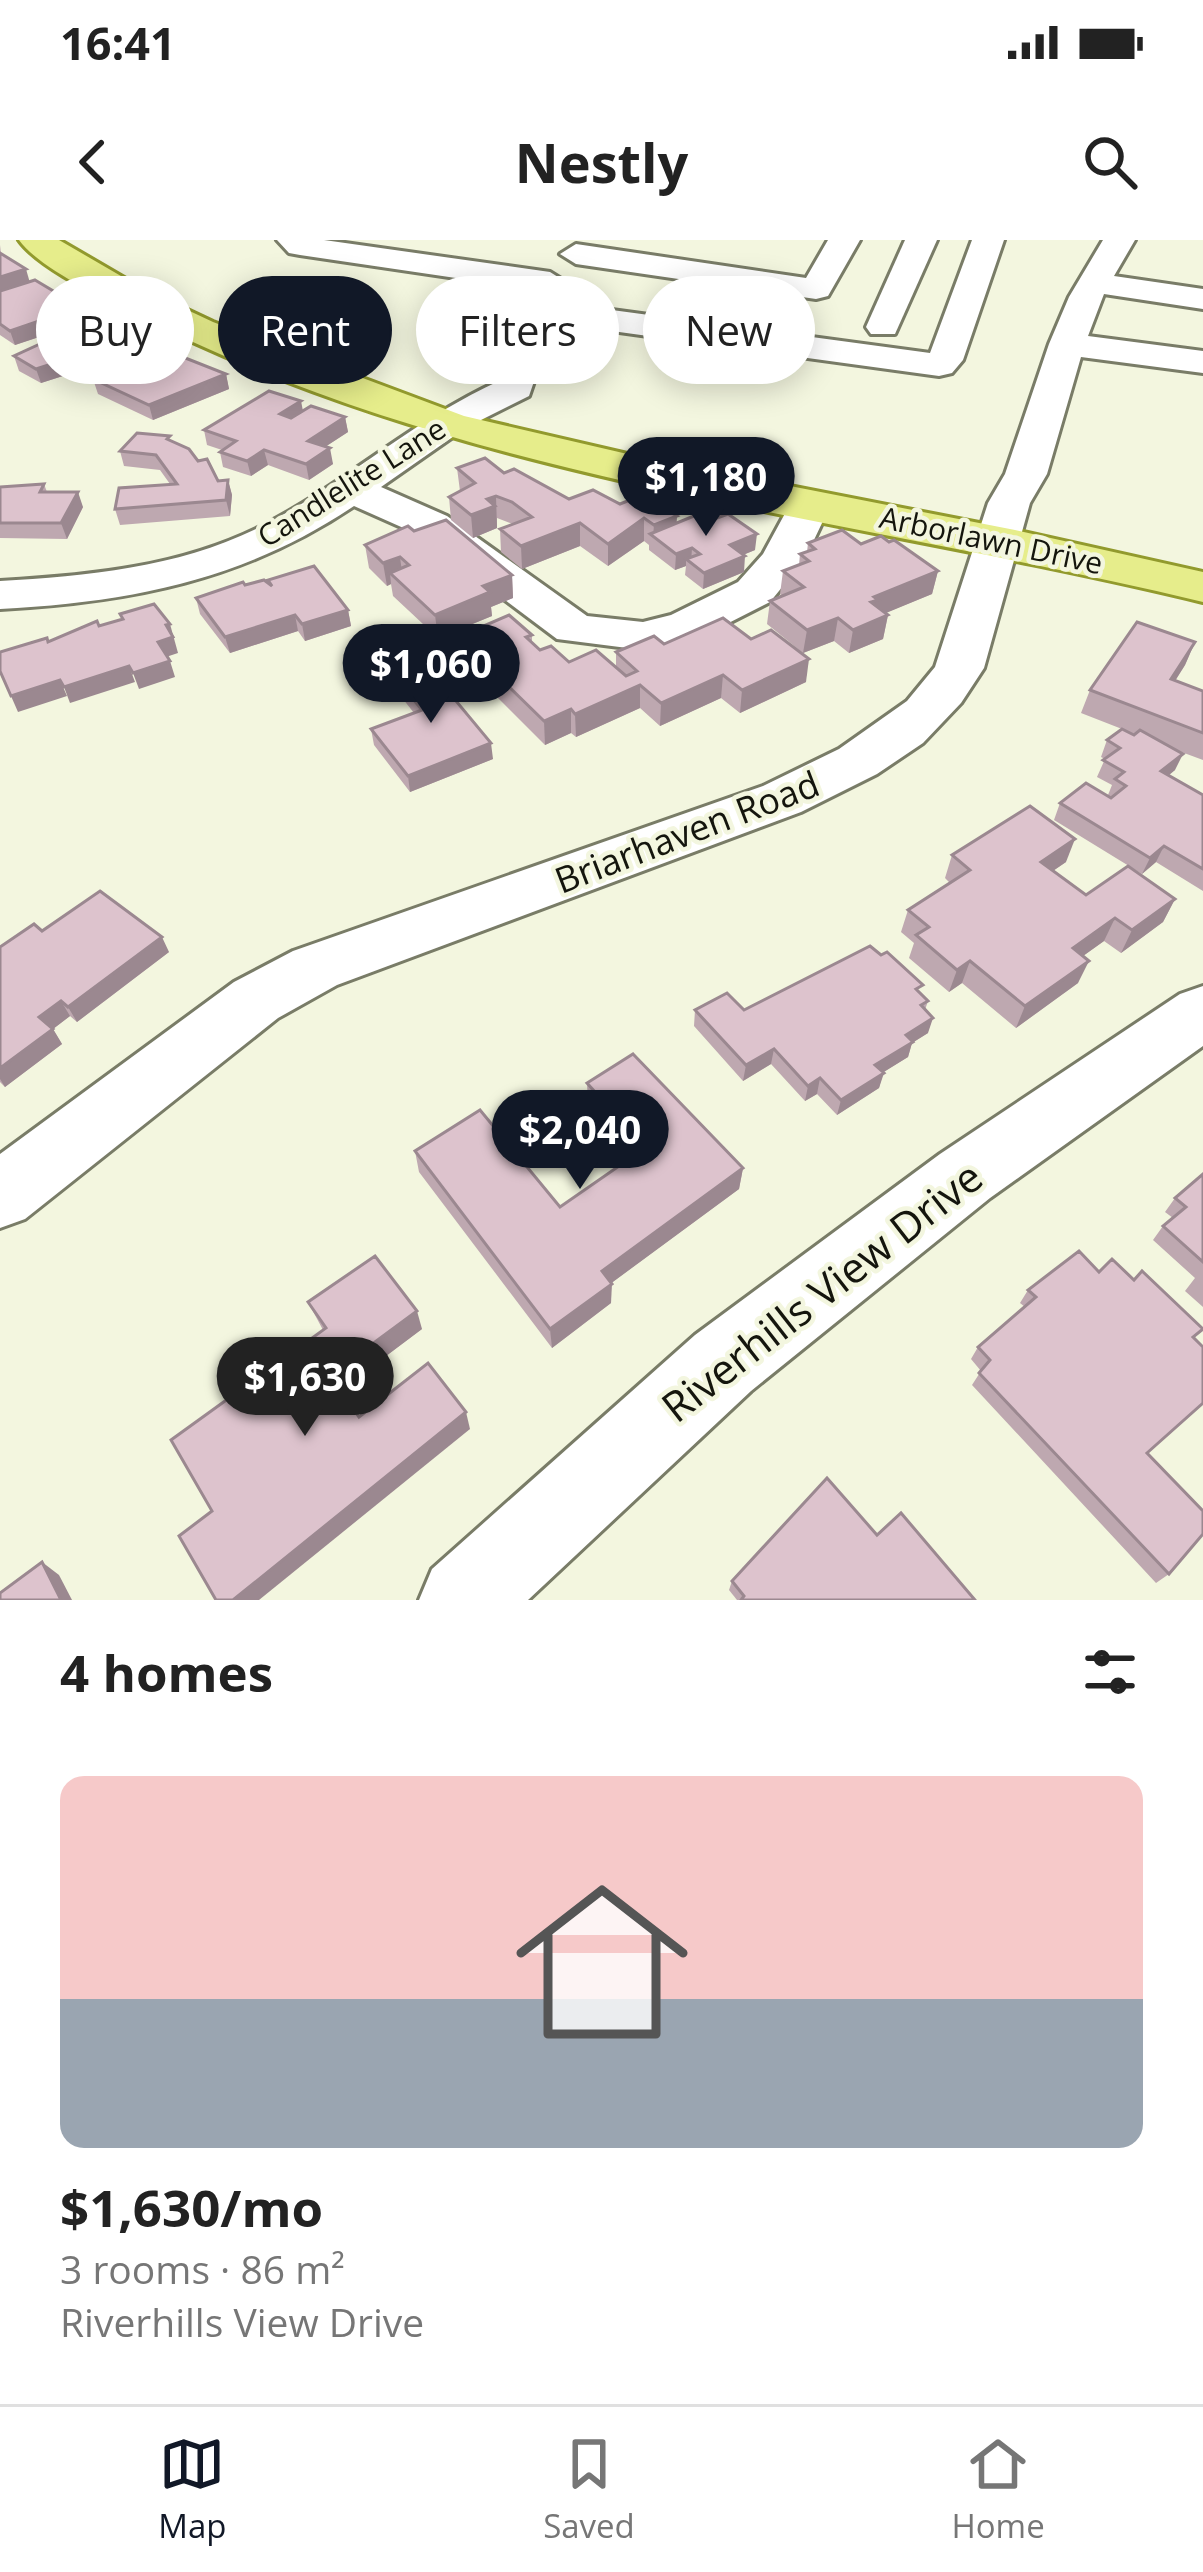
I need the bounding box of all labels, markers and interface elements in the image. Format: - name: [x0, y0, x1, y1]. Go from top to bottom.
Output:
- text: 16:41: [60, 12, 176, 73]
- text: Nestly: [515, 125, 688, 199]
- icon: back: [60, 129, 126, 195]
- icon: search: [1077, 129, 1143, 195]
- chip: Buy: [36, 276, 194, 384]
- chip: Rent: [218, 276, 392, 384]
- chip: Filters: [416, 276, 619, 384]
- chip: New: [643, 276, 815, 384]
- street label: Candlelite Lane: [249, 407, 453, 556]
- pin: $1,180: [608, 437, 804, 539]
- text: $1,180: [645, 449, 767, 502]
- street label: Arborlawn Drive: [876, 496, 1107, 583]
- pin: $1,060: [333, 624, 529, 726]
- text: $1,060: [370, 636, 492, 689]
- street label: Briarhaven Road: [548, 759, 826, 904]
- pin: $2,040: [482, 1090, 678, 1192]
- text: $2,040: [519, 1102, 641, 1155]
- street label: Riverhills View Drive: [649, 1148, 993, 1434]
- pin: $1,630: [207, 1337, 403, 1439]
- text: $1,630: [244, 1349, 366, 1402]
- text: 4 homes: [60, 1637, 273, 1707]
- icon: filters: [1077, 1639, 1143, 1705]
- icon: home: [494, 1854, 710, 2070]
- text: $1,630/mo: [60, 2172, 323, 2242]
- text: 3 rooms · 86 m²: [60, 2242, 345, 2295]
- text: Riverhills View Drive: [60, 2295, 424, 2348]
- tab: Map: [158, 2431, 227, 2548]
- tab: Saved: [543, 2431, 635, 2548]
- tab: Home: [951, 2431, 1045, 2548]

